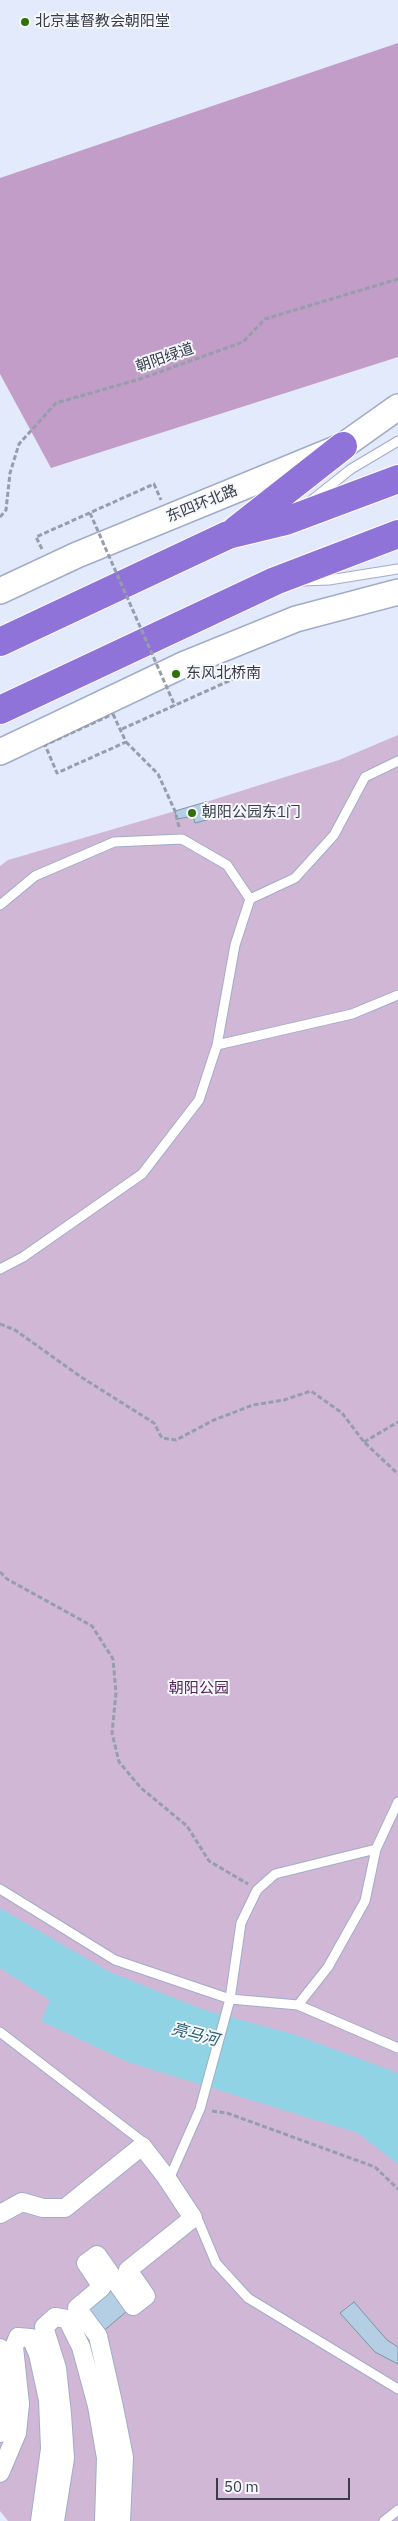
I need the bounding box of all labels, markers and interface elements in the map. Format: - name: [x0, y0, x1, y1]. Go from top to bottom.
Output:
- place label: 北京基督教会朝阳堂: [35, 13, 170, 31]
- marker: 北京基督教会朝阳堂: [19, 16, 31, 28]
- street label: 朝阳绿道: [134, 340, 196, 376]
- street label: 东四环北路: [164, 482, 240, 526]
- place label: 东风北桥南: [186, 665, 261, 683]
- marker: 东风北桥南: [170, 668, 182, 680]
- place label: 朝阳公园东1门: [202, 804, 301, 822]
- marker: 朝阳公园东1门: [186, 807, 198, 819]
- park label: 朝阳公园: [169, 1680, 229, 1698]
- water label: 亮马河: [169, 2020, 221, 2050]
- scale bar: [218, 2468, 352, 2500]
- text: 50 m: [224, 2477, 259, 2496]

